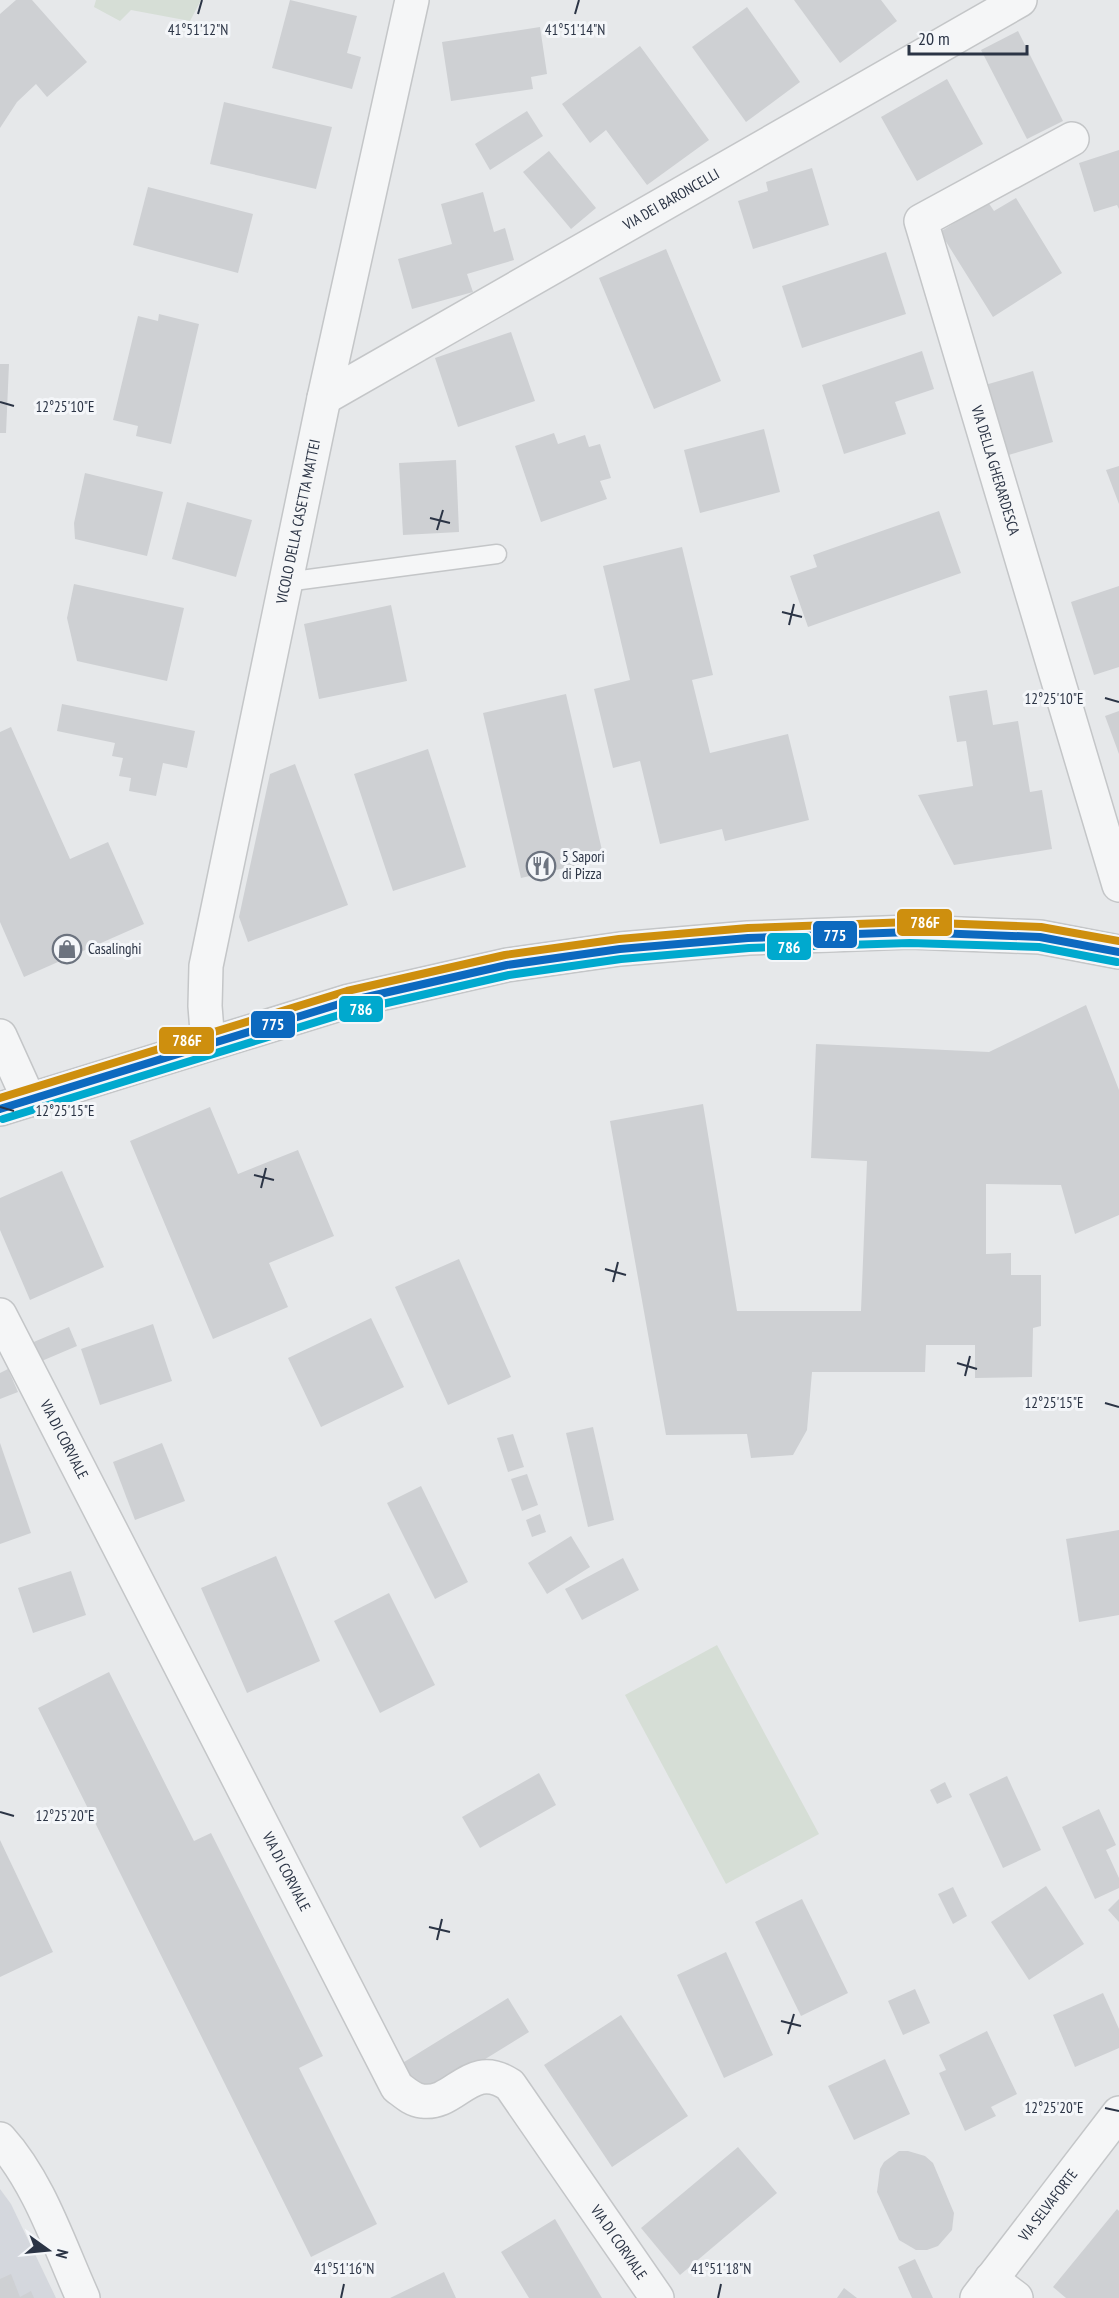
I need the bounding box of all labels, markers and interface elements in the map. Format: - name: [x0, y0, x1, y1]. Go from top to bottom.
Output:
- scale bar: [909, 18, 1028, 56]
- text: 41°51'12"N: [168, 20, 228, 39]
- text: 41°51'14"N: [545, 20, 605, 39]
- text: 20 m: [918, 27, 950, 50]
- street label: VIA DEI BARONCELLI: [619, 164, 723, 235]
- text: 12°25'10"E: [35, 397, 95, 416]
- street label: VIA DELLA GHERARDESCA: [967, 402, 1024, 538]
- street label: VICOLO DELLA CASETTA MATTEI: [271, 438, 324, 606]
- text: 12°25'10"E: [1024, 689, 1084, 708]
- place label: 5 Sapori di Pizza: [562, 847, 605, 883]
- restaurant icon: 5 Sapori di Pizza: [525, 850, 557, 882]
- line badge: 786F: [896, 908, 953, 937]
- text: 786F: [910, 912, 940, 932]
- line badge: 775: [812, 920, 858, 949]
- text: 775: [824, 925, 846, 945]
- line badge: 786: [766, 932, 812, 961]
- shop icon: Casalinghi: [51, 933, 83, 965]
- text: 786: [778, 937, 801, 957]
- place label: Casalinghi: [88, 939, 141, 958]
- line badge: 786: [338, 995, 384, 1023]
- text: 786: [350, 999, 373, 1019]
- line badge: 775: [250, 1010, 296, 1039]
- text: 775: [262, 1014, 284, 1034]
- line badge: 786F: [158, 1026, 215, 1055]
- text: 786F: [172, 1030, 202, 1050]
- text: 12°25'15"E: [35, 1101, 95, 1120]
- text: 12°25'15"E: [1024, 1393, 1084, 1412]
- street label: VIA DI CORVIALE: [36, 1396, 93, 1482]
- text: 12°25'20"E: [35, 1806, 95, 1825]
- street label: VIA DI CORVIALE: [258, 1828, 315, 1914]
- text: 12°25'20"E: [1024, 2098, 1084, 2117]
- street label: VIA SELVAFORTE: [1014, 2165, 1081, 2245]
- street label: VIA DI CORVIALE: [586, 2200, 651, 2283]
- north arrow: [18, 2220, 78, 2280]
- text: N: [52, 2247, 73, 2261]
- text: 41°51'16"N: [314, 2259, 374, 2278]
- text: 41°51'18"N: [691, 2259, 751, 2278]

